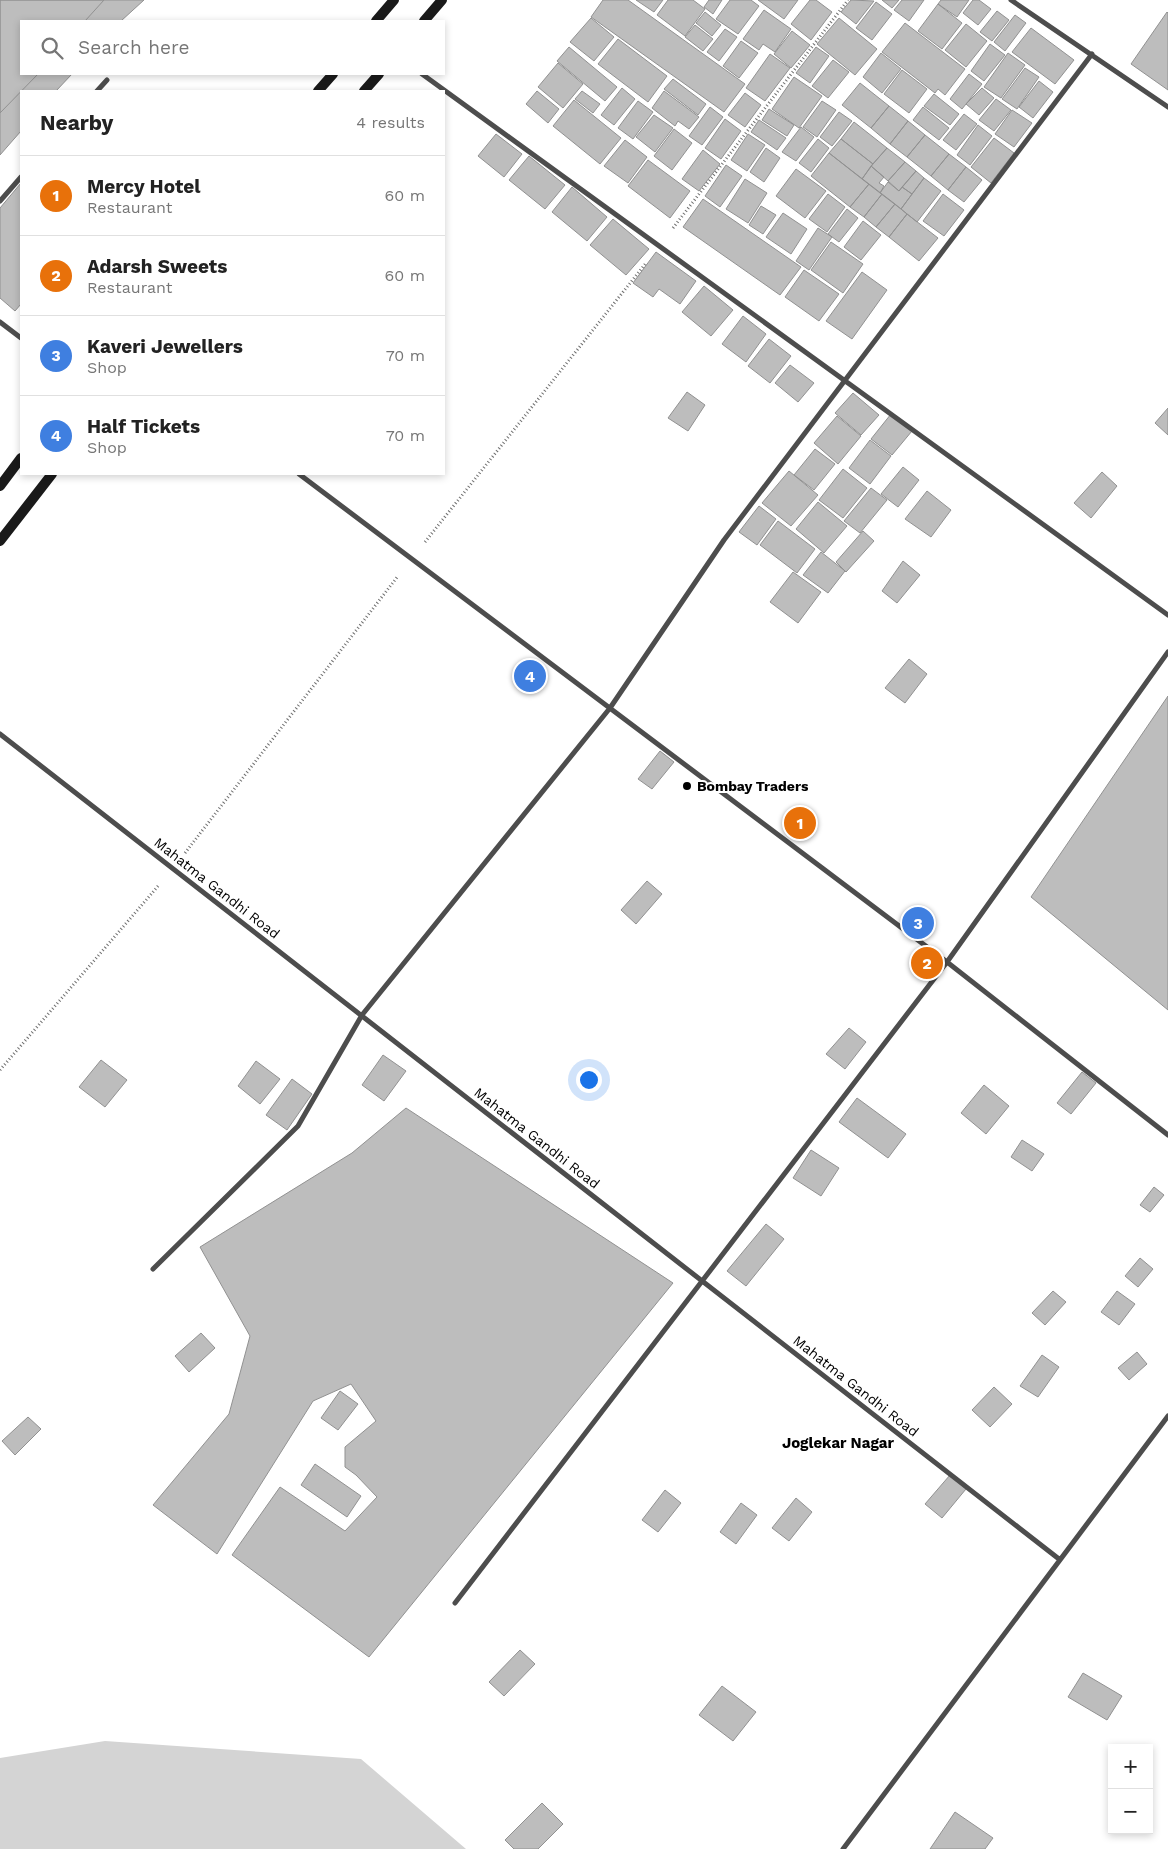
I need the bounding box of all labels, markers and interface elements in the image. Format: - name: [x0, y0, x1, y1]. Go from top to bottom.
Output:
- search box: [20, 20, 445, 75]
- icon: search: [38, 34, 66, 62]
- text: Search here: [78, 36, 189, 59]
- text: Nearby: [40, 110, 113, 135]
- text: 4 results: [356, 113, 425, 132]
- text: Mercy Hotel: [87, 175, 200, 198]
- text: 1: [53, 186, 59, 205]
- text: 60 m: [385, 186, 425, 205]
- text: Restaurant: [87, 198, 173, 217]
- text: Adarsh Sweets: [87, 255, 227, 278]
- text: 2: [51, 266, 61, 285]
- text: 60 m: [385, 266, 425, 285]
- text: Restaurant: [87, 278, 173, 297]
- text: Kaveri Jewellers: [87, 335, 243, 358]
- text: 3: [51, 346, 61, 365]
- text: 70 m: [386, 346, 425, 365]
- text: Shop: [87, 358, 127, 377]
- text: Half Tickets: [87, 415, 200, 438]
- text: 4: [51, 426, 61, 445]
- text: 70 m: [386, 426, 425, 445]
- text: Shop: [87, 438, 127, 457]
- pin: 4: [514, 657, 546, 695]
- place label: Bombay Traders: [697, 778, 809, 794]
- marker: Bombay Traders: [681, 780, 693, 792]
- pin: 1: [784, 804, 816, 842]
- street label: Mahatma Gandhi Road: [151, 834, 283, 942]
- pin: 3: [902, 904, 934, 942]
- pin: 2: [911, 944, 943, 982]
- your location: [576, 1067, 602, 1093]
- street label: Mahatma Gandhi Road: [471, 1084, 603, 1192]
- street label: Mahatma Gandhi Road: [790, 1332, 922, 1440]
- district label: Joglekar Nagar: [782, 1434, 895, 1452]
- map controls: [1108, 1744, 1153, 1834]
- button: +: [1108, 1744, 1153, 1789]
- button: −: [1108, 1789, 1153, 1834]

